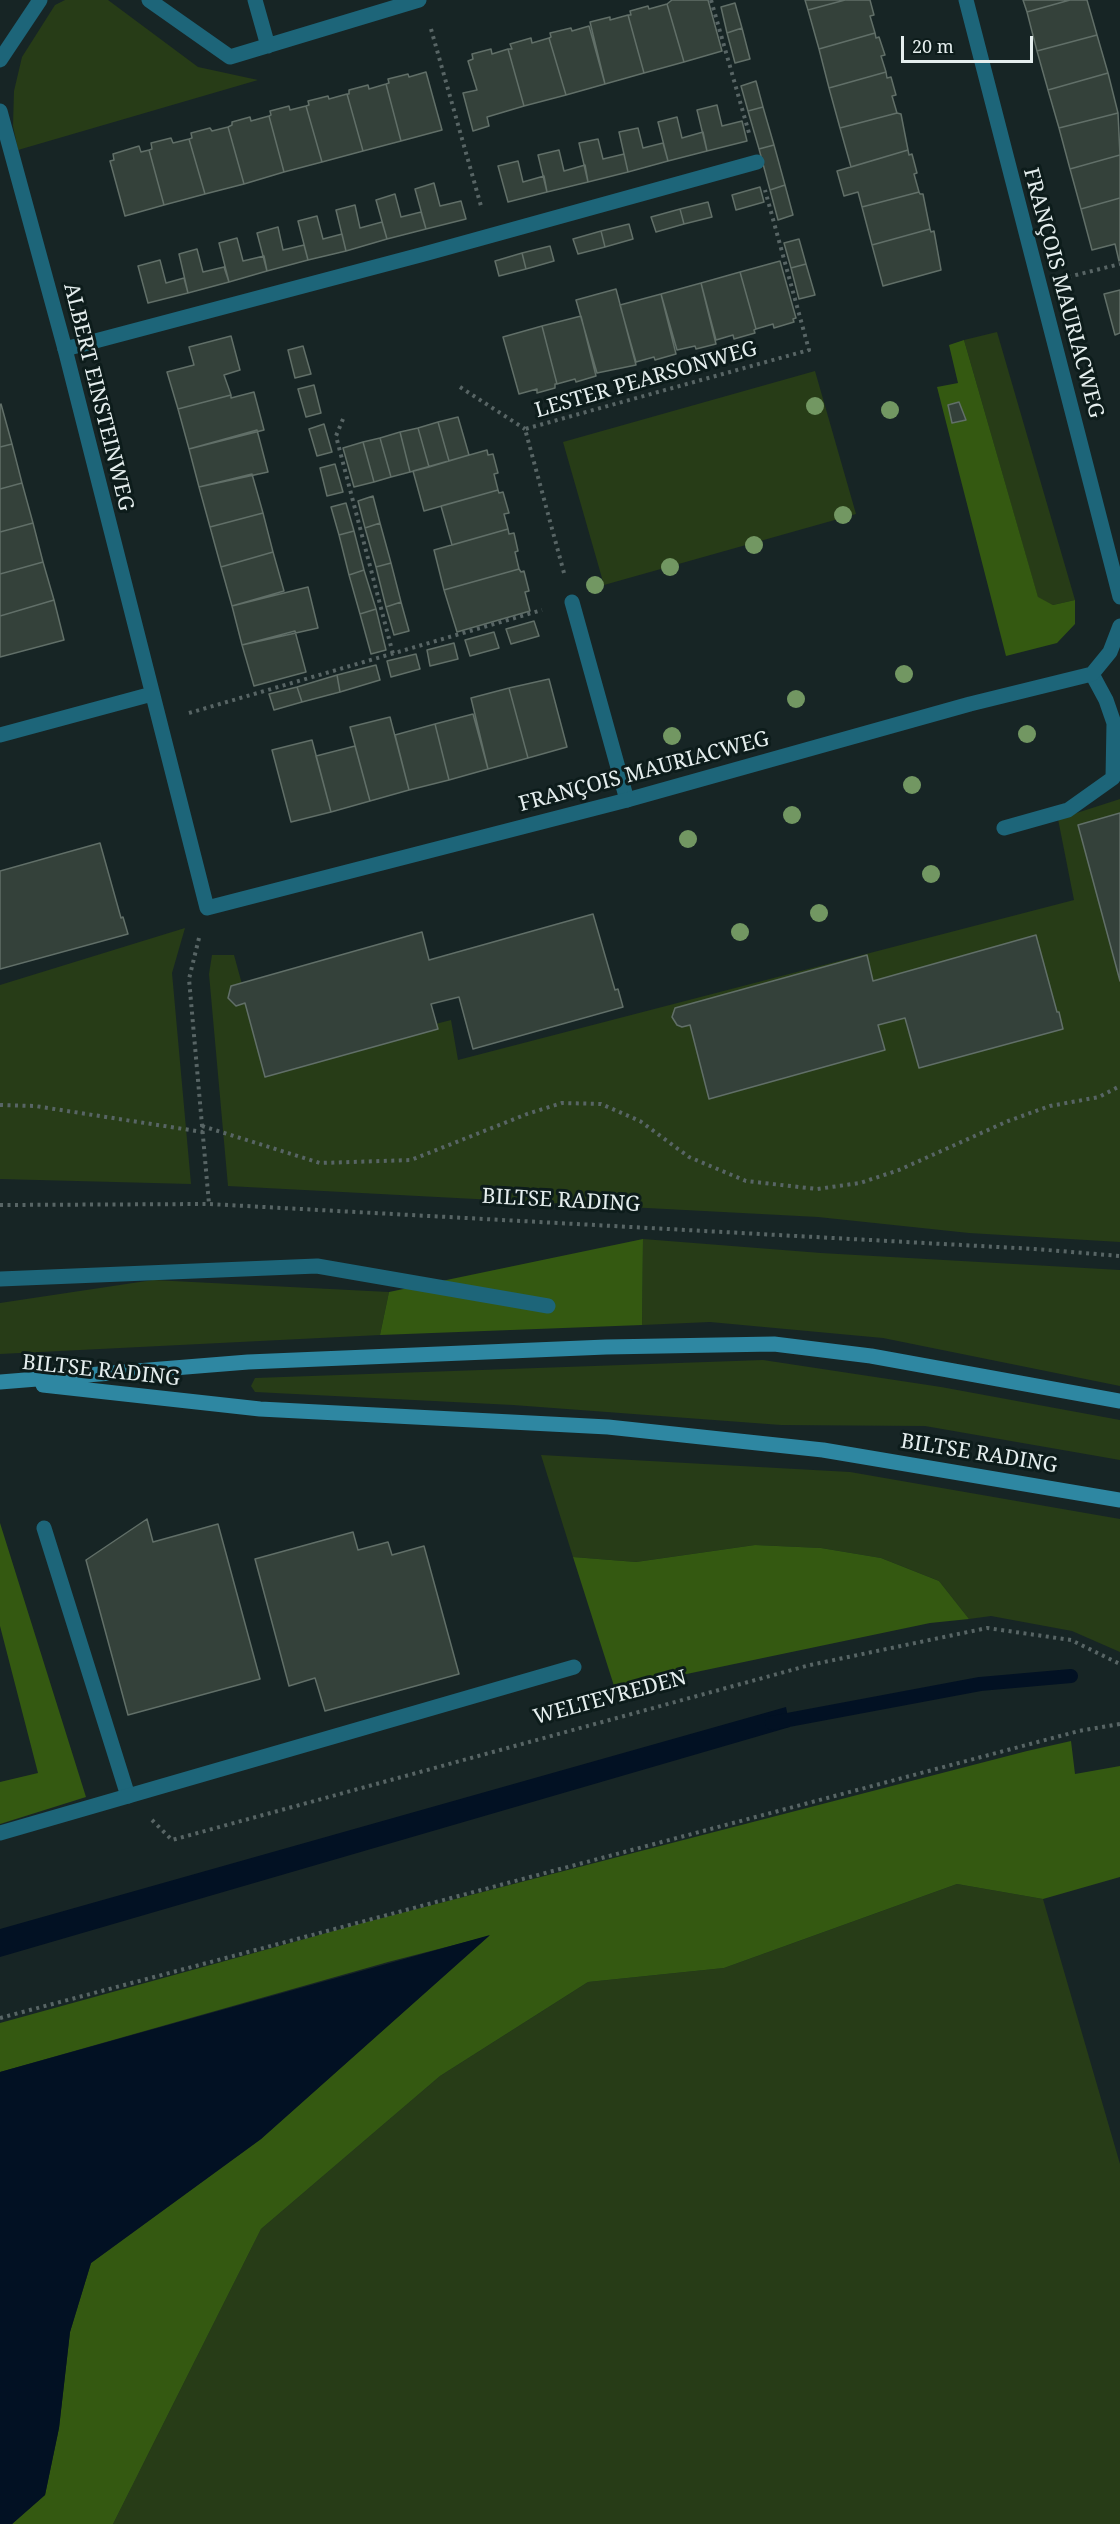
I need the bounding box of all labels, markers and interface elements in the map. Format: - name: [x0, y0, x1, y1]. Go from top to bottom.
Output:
- scale bar: [904, 24, 1036, 62]
- text: 20 m: [912, 34, 954, 58]
- street label: FRANÇOIS MAURIACWEG: [1017, 165, 1109, 421]
- street label: ALBERT EINSTEINWEG: [57, 280, 139, 514]
- street label: LESTER PEARSONWEG: [532, 336, 760, 424]
- street label: FRANÇOIS MAURIACWEG: [516, 726, 772, 818]
- street label: BILTSE RADING: [481, 1184, 641, 1218]
- street label: BILTSE RADING: [21, 1350, 181, 1392]
- street label: BILTSE RADING: [899, 1429, 1059, 1479]
- street label: WELTEVREDEN: [531, 1665, 689, 1731]

